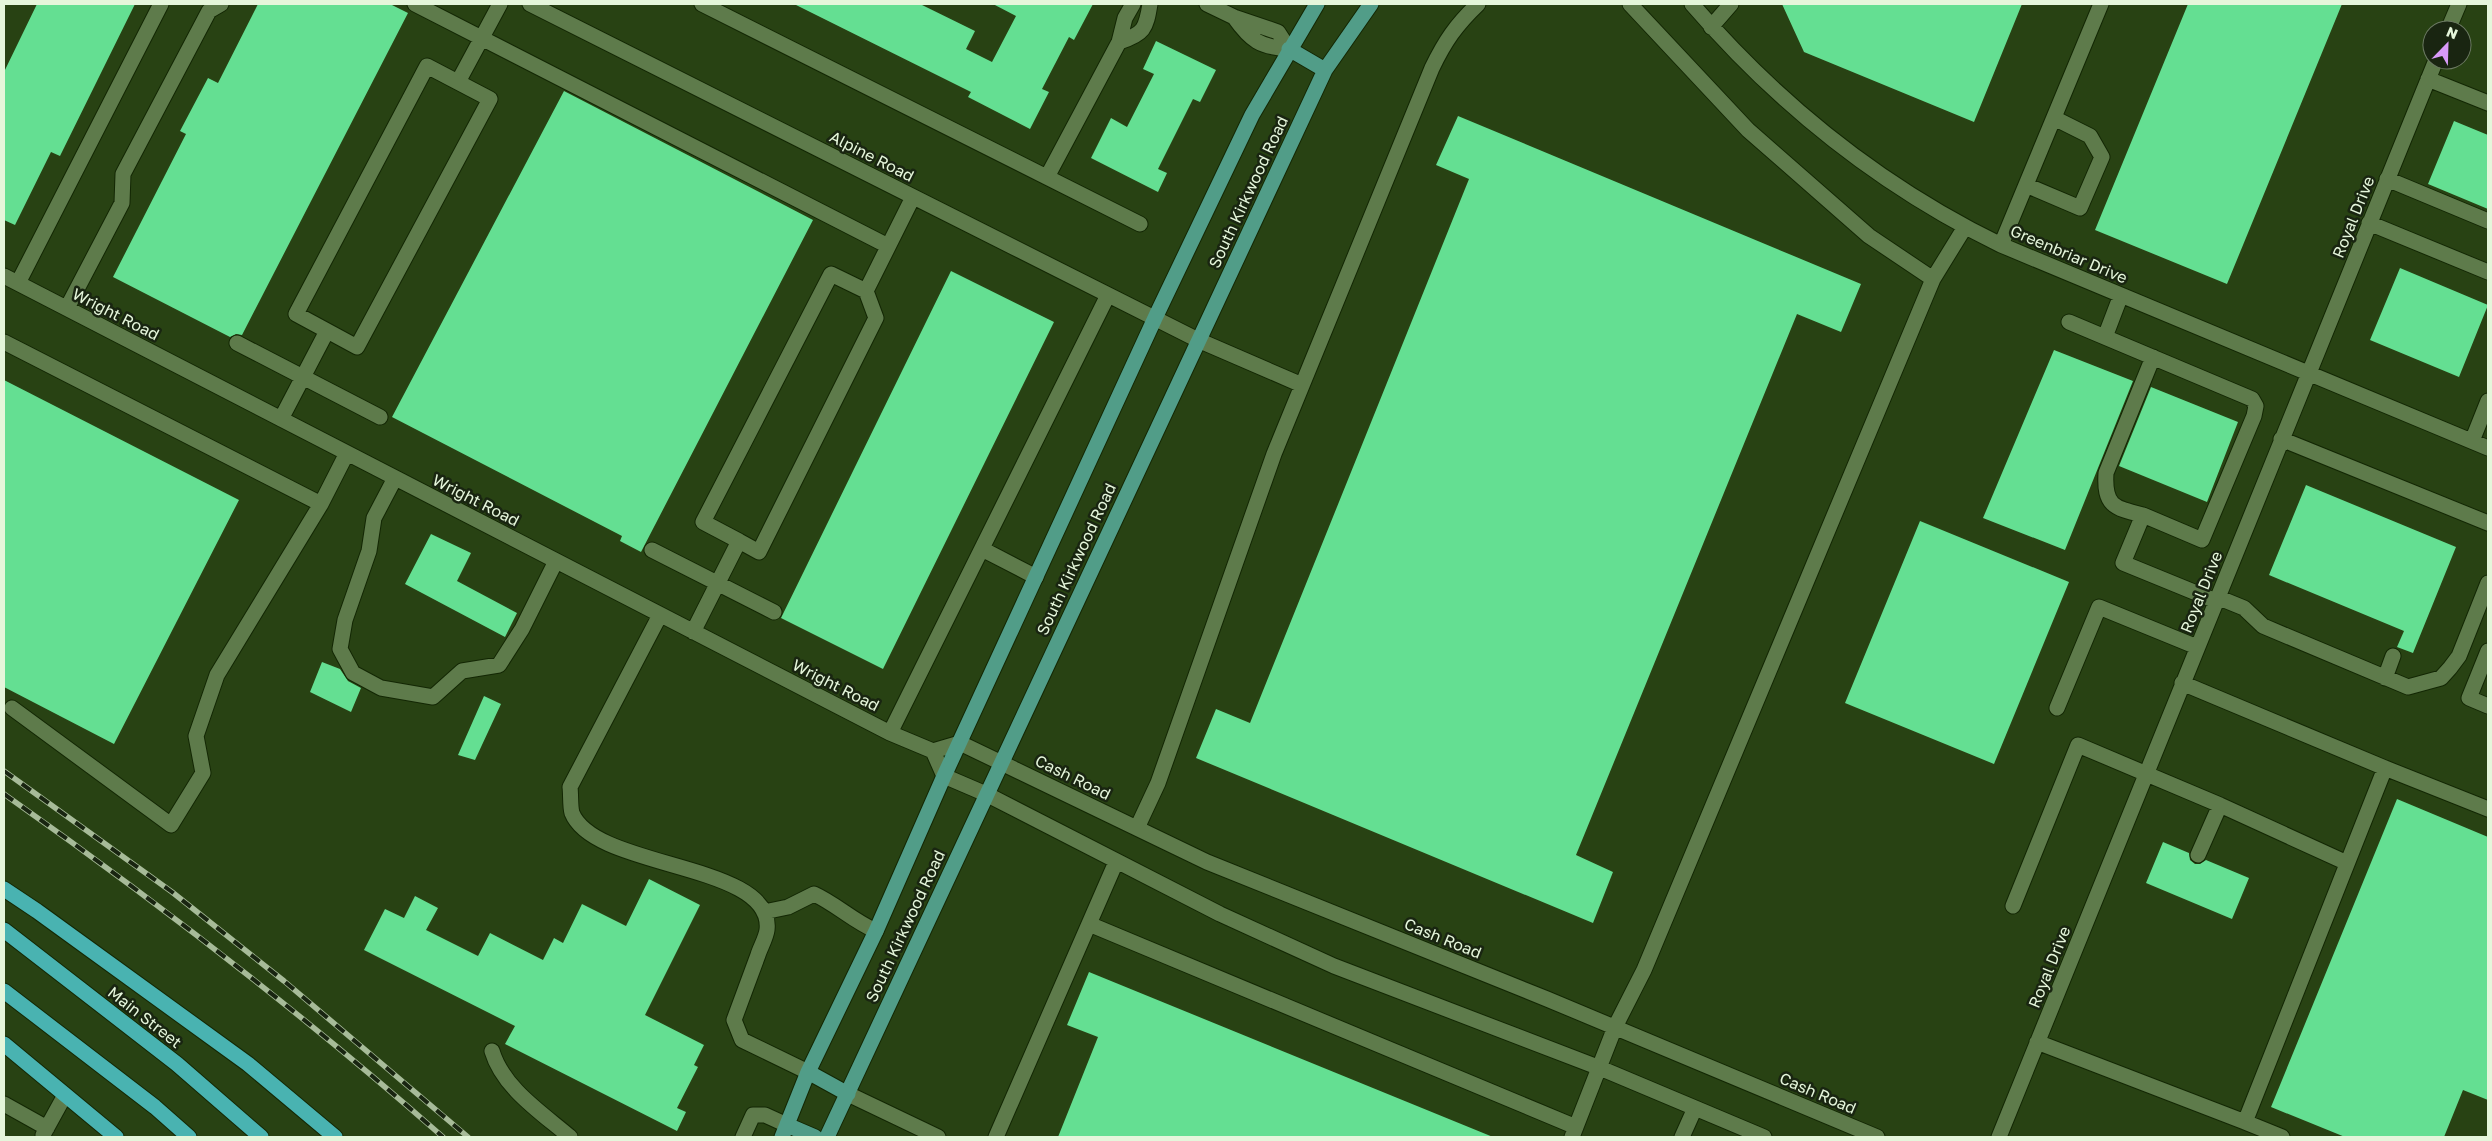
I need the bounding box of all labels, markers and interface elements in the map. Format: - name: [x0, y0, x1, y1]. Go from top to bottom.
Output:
- north arrow: [2422, 20, 2472, 70]
- text: N: [2444, 23, 2460, 42]
- street label: South Kirkwood Road: [1204, 113, 1292, 271]
- street label: Alpine Road: [826, 126, 918, 186]
- street label: Royal Drive: [2328, 173, 2378, 261]
- street label: Greenbriar Drive: [2008, 220, 2130, 288]
- street label: Wright Road: [69, 284, 163, 344]
- street label: Wright Road: [429, 470, 523, 530]
- street label: South Kirkwood Road: [1032, 480, 1120, 638]
- street label: Royal Drive: [2176, 548, 2226, 636]
- street label: Wright Road: [789, 655, 883, 715]
- street label: Cash Road: [1032, 750, 1114, 804]
- street label: South Kirkwood Road: [861, 847, 949, 1005]
- street label: Cash Road: [1401, 913, 1485, 963]
- street label: Royal Drive: [2024, 923, 2074, 1011]
- street label: Main Street: [104, 982, 186, 1052]
- street label: Cash Road: [1777, 1068, 1859, 1118]

